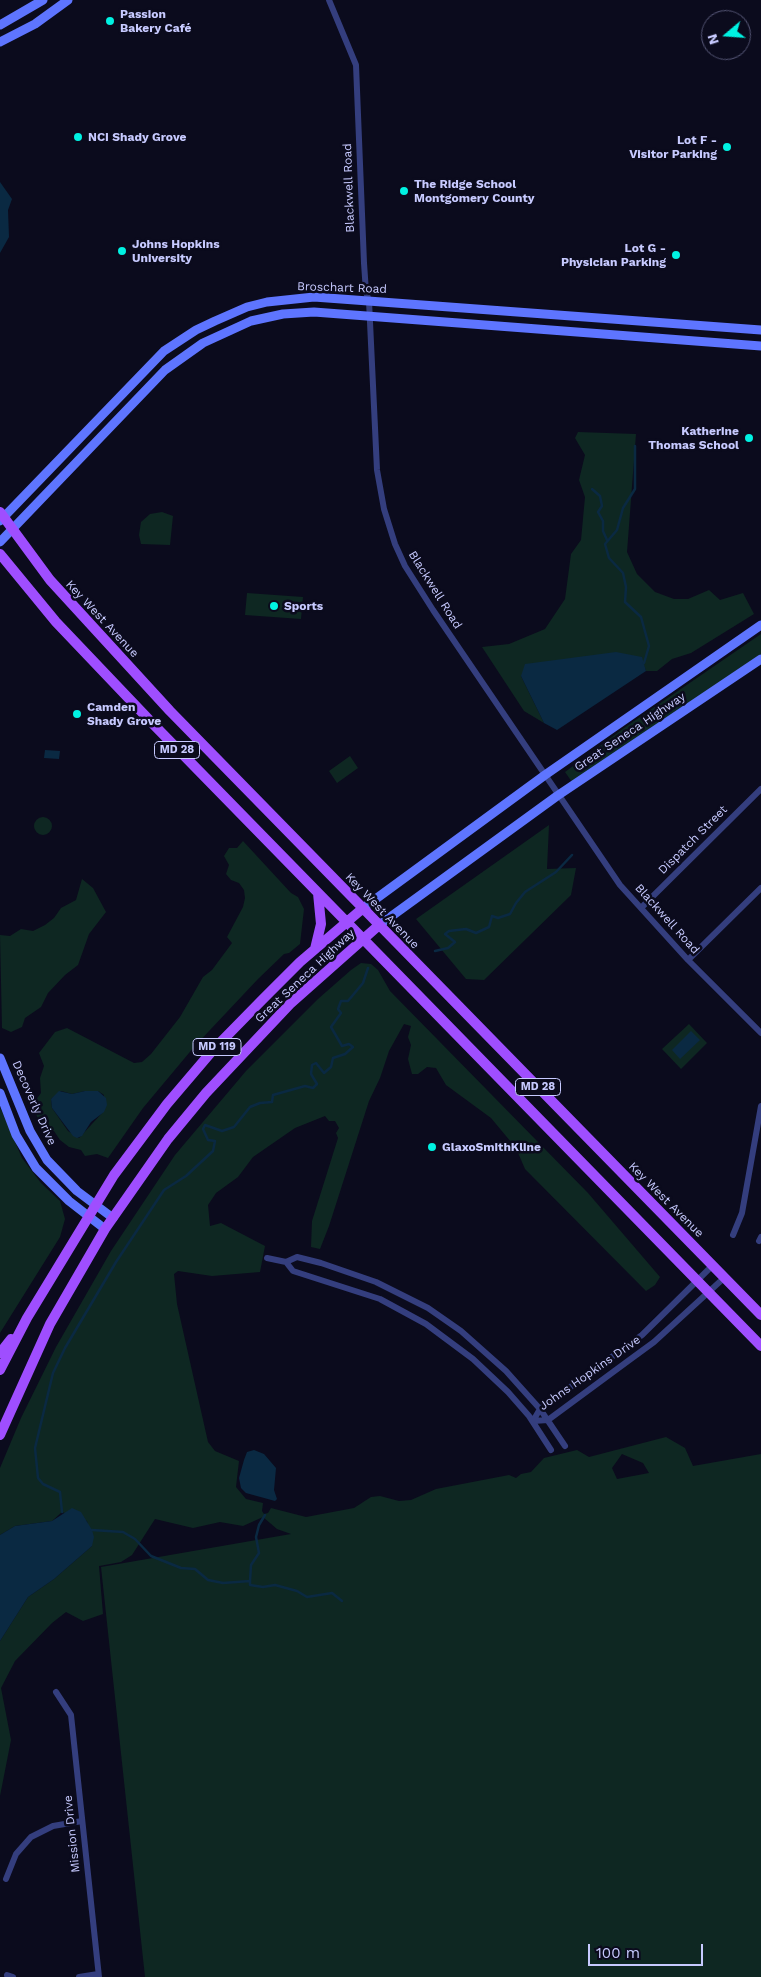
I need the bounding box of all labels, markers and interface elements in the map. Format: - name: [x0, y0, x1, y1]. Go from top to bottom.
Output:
- place label: Passion Bakery Café: [120, 7, 192, 35]
- north arrow: [701, 10, 751, 60]
- marker: Passion Bakery Café: [104, 15, 116, 27]
- text: N: [703, 32, 722, 47]
- place label: NCI Shady Grove: [88, 130, 187, 144]
- marker: NCI Shady Grove: [72, 131, 84, 143]
- place label: Lot F - Visitor Parking: [629, 133, 717, 161]
- marker: Lot F - Visitor Parking: [721, 141, 733, 153]
- street label: Blackwell Road: [340, 143, 358, 233]
- place label: The Ridge School Montgomery County: [414, 177, 534, 205]
- marker: The Ridge School Montgomery County: [398, 185, 410, 197]
- place label: Johns Hopkins University: [132, 237, 220, 265]
- place label: Lot G - Physician Parking: [561, 241, 666, 269]
- marker: Johns Hopkins University: [116, 245, 128, 257]
- marker: Lot G - Physician Parking: [670, 249, 682, 261]
- street label: Broschart Road: [297, 279, 387, 297]
- place label: Katherine Thomas School: [648, 424, 739, 452]
- marker: Katherine Thomas School: [743, 432, 755, 444]
- street label: Blackwell Road: [405, 548, 465, 632]
- street label: Key West Avenue: [63, 577, 141, 661]
- place label: Sports: [284, 599, 323, 613]
- marker: Sports: [268, 600, 280, 612]
- street label: Great Seneca Highway: [572, 689, 688, 775]
- place label: Camden Shady Grove: [87, 700, 161, 728]
- marker: Camden Shady Grove: [71, 708, 83, 720]
- road number: MD 28: [154, 742, 200, 758]
- street label: Dispatch Street: [656, 803, 730, 877]
- street label: Key West Avenue: [342, 870, 422, 952]
- street label: Blackwell Road: [632, 881, 702, 957]
- street label: Great Seneca Highway: [252, 926, 358, 1026]
- road number: MD 119: [193, 1038, 241, 1056]
- street label: Decoverly Drive: [9, 1058, 59, 1148]
- road number: MD 28: [516, 1078, 560, 1096]
- place label: GlaxoSmithKline: [442, 1140, 541, 1154]
- marker: GlaxoSmithKline: [426, 1141, 438, 1153]
- street label: Key West Avenue: [625, 1159, 707, 1241]
- street label: Johns Hopkins Drive: [537, 1333, 643, 1413]
- street label: Mission Drive: [61, 1795, 83, 1873]
- scale bar: [591, 1934, 706, 1966]
- text: 100 m: [596, 1944, 640, 1962]

